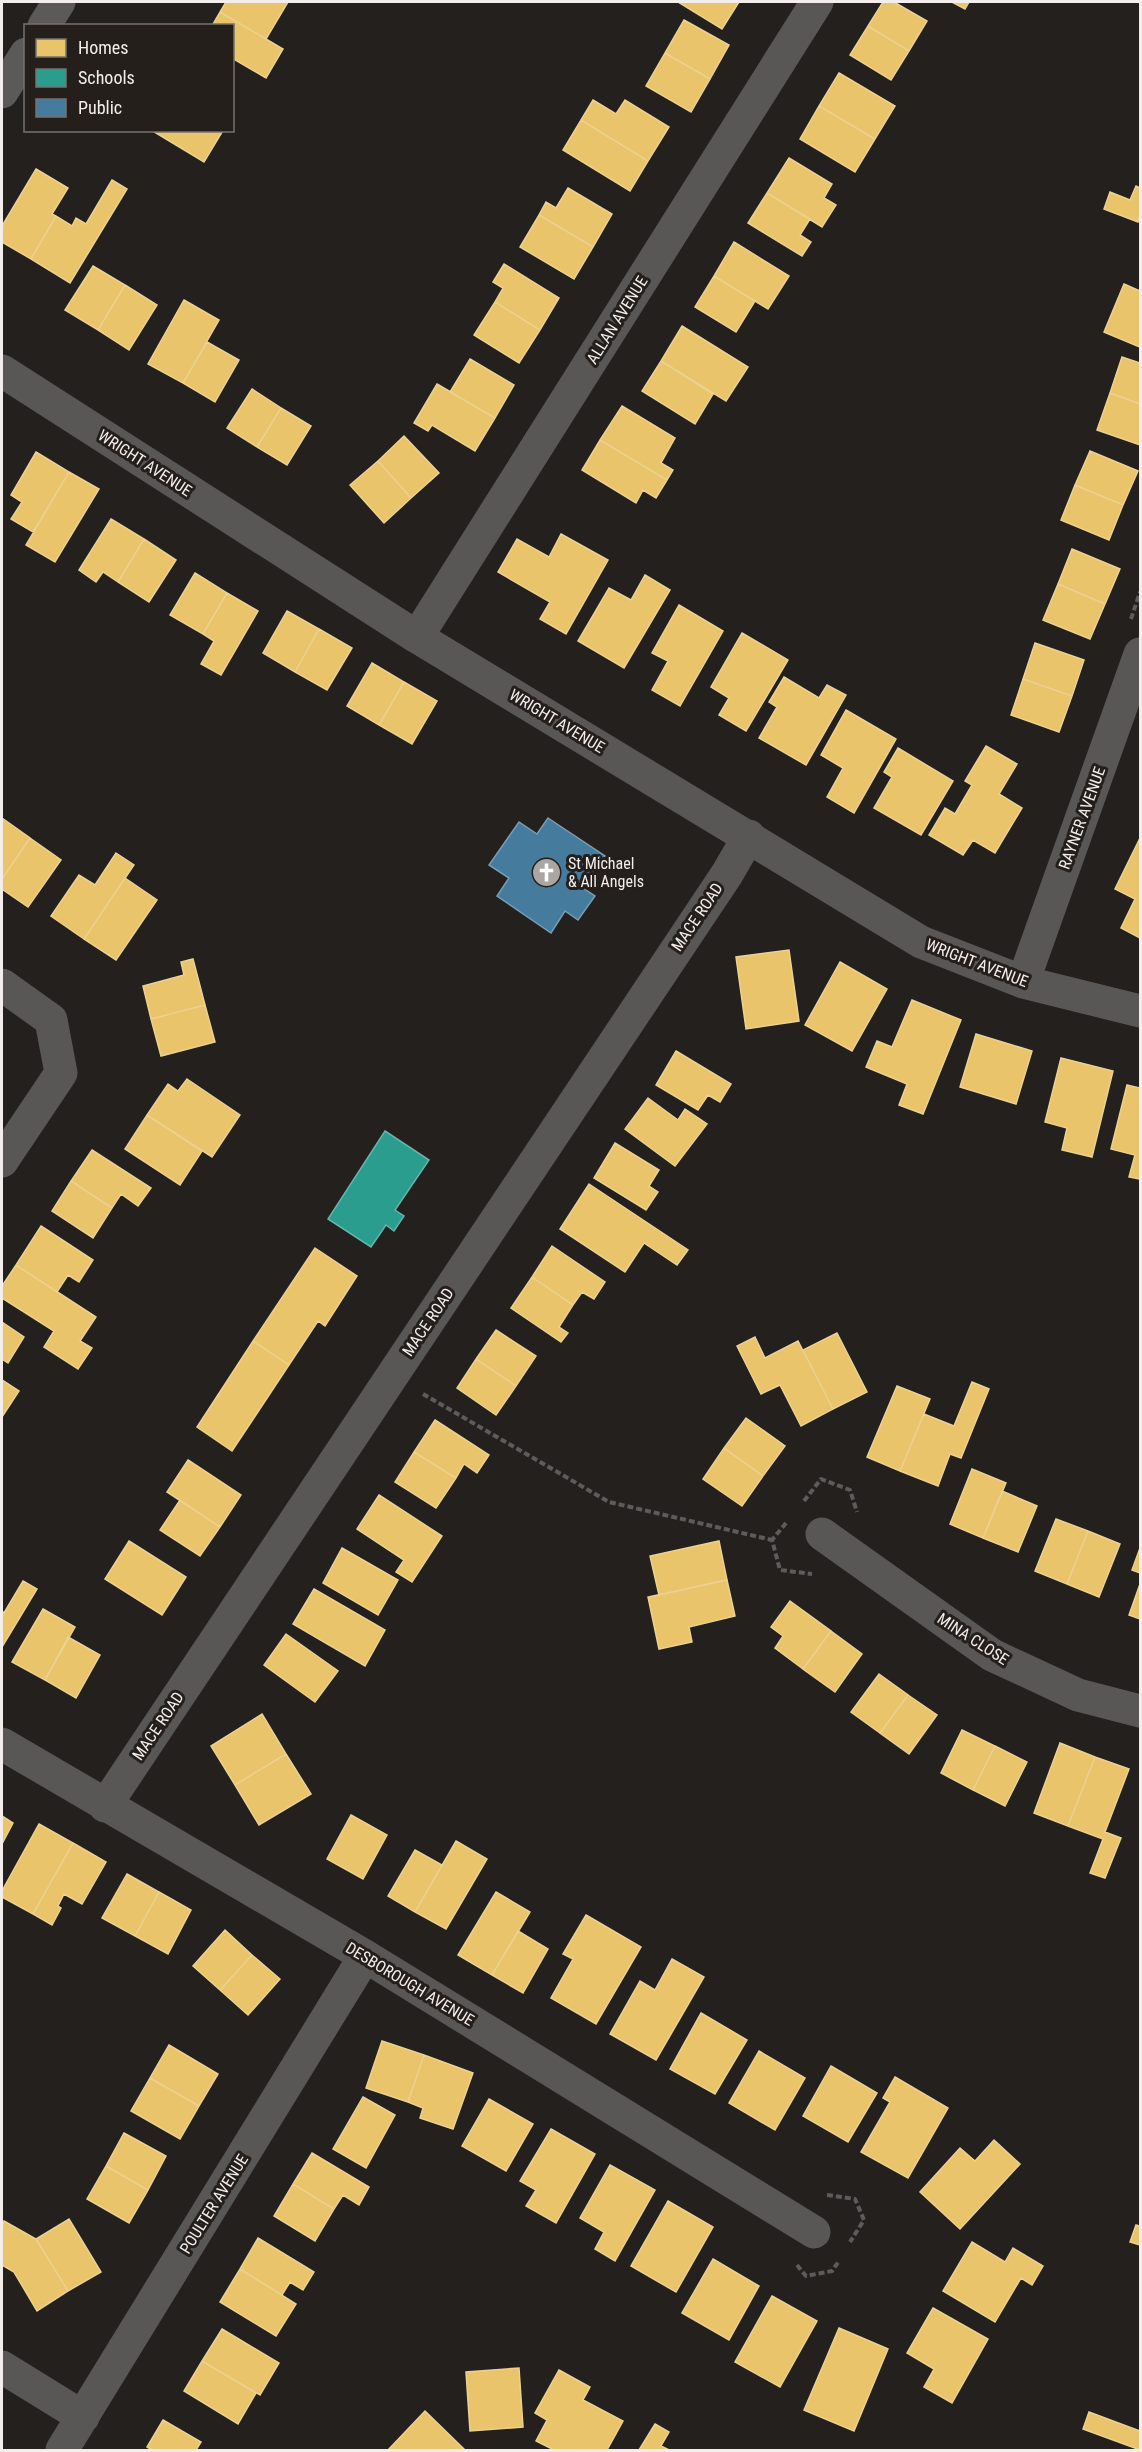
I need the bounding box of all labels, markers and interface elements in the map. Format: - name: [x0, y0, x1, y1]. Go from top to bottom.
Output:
- legend: [24, 24, 234, 132]
- text: Homes: [78, 37, 128, 58]
- text: Schools: [78, 67, 135, 88]
- text: Public: [78, 97, 122, 118]
- street label: ALLAN AVENUE: [583, 273, 652, 367]
- street label: WRIGHT AVENUE: [95, 426, 195, 500]
- street label: WRIGHT AVENUE: [506, 685, 608, 757]
- street label: RAYNER AVENUE: [1055, 764, 1109, 872]
- place label: St Michael & All Angels: [568, 854, 644, 891]
- church icon: St Michael & All Angels: [531, 856, 563, 888]
- street label: MACE ROAD: [667, 879, 727, 955]
- street label: WRIGHT AVENUE: [923, 935, 1031, 991]
- street label: MACE ROAD: [398, 1284, 458, 1360]
- street label: MINA CLOSE: [934, 1609, 1012, 1669]
- street label: MACE ROAD: [128, 1688, 188, 1764]
- street label: DESBOROUGH AVENUE: [342, 1938, 478, 2030]
- street label: POULTER AVENUE: [176, 2151, 252, 2257]

